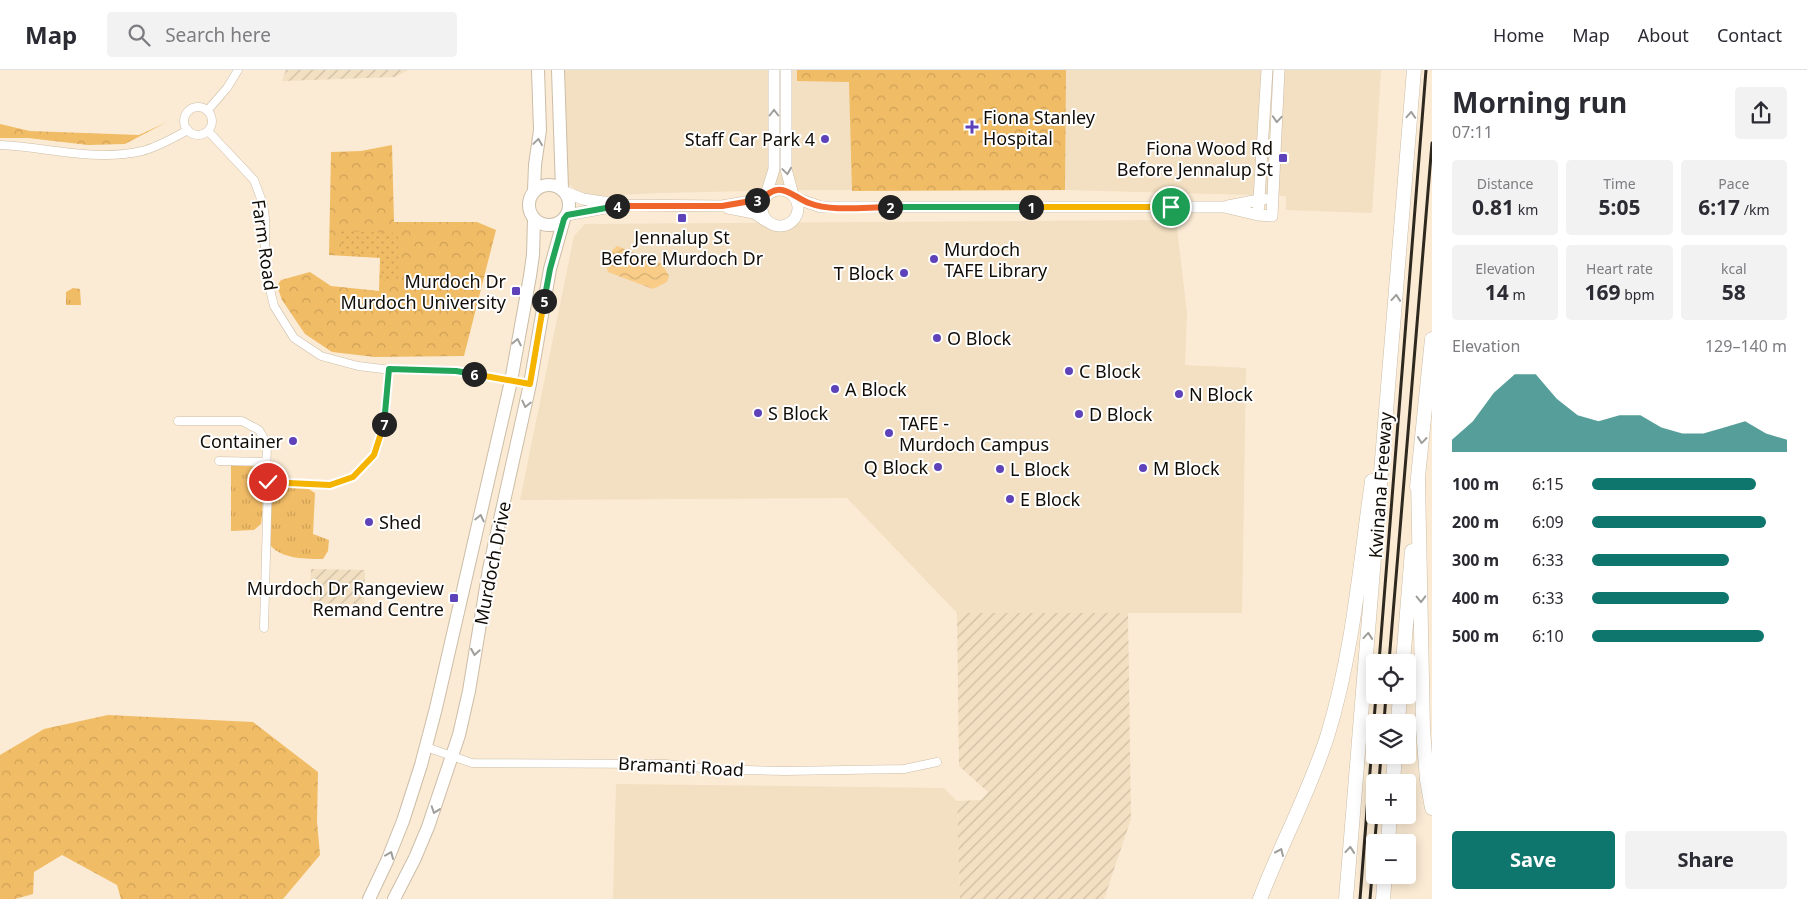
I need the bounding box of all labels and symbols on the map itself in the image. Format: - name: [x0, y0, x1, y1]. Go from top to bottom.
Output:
- place label: Fiona Stanley Hospital: [983, 105, 1096, 150]
- one-way arrow: [769, 109, 779, 116]
- one-way arrow: [1405, 110, 1416, 118]
- one-way arrow: [1272, 115, 1283, 123]
- marker: Fiona Stanley Hospital: [965, 120, 979, 134]
- place label: Staff Car Park 4: [685, 127, 815, 151]
- marker: Staff Car Park 4: [819, 133, 831, 145]
- place label: Fiona Wood Rd Before Jennalup St: [1117, 136, 1273, 181]
- one-way arrow: [532, 138, 543, 146]
- marker: Fiona Wood Rd Before Jennalup St: [1277, 152, 1289, 164]
- one-way arrow: [781, 167, 792, 175]
- pin: [1150, 186, 1192, 228]
- pin: 3: [744, 188, 770, 212]
- pin: 4: [604, 194, 630, 218]
- pin: 2: [878, 194, 902, 220]
- pin: 1: [1018, 194, 1044, 220]
- street label: Farm Road: [247, 198, 283, 292]
- marker: Jennalup St Before Murdoch Dr: [676, 212, 688, 224]
- place label: Jennalup St Before Murdoch Dr: [601, 225, 764, 270]
- place label: Murdoch TAFE Library: [944, 237, 1048, 282]
- marker: Murdoch TAFE Library: [928, 253, 940, 265]
- place label: T Block: [834, 261, 894, 285]
- marker: T Block: [898, 267, 910, 279]
- place label: Murdoch Dr Murdoch University: [340, 269, 507, 314]
- marker: Murdoch Dr Murdoch University: [510, 285, 522, 297]
- pin: 5: [532, 288, 556, 314]
- one-way arrow: [1390, 293, 1401, 301]
- place label: O Block: [947, 326, 1012, 350]
- marker: O Block: [931, 332, 943, 344]
- one-way arrow: [511, 337, 522, 346]
- place label: C Block: [1079, 359, 1141, 383]
- pin: 6: [462, 362, 486, 386]
- marker: C Block: [1063, 365, 1075, 377]
- place label: A Block: [845, 377, 907, 401]
- place label: N Block: [1189, 382, 1253, 406]
- marker: A Block: [829, 383, 841, 395]
- marker: N Block: [1173, 388, 1185, 400]
- one-way arrow: [521, 400, 532, 408]
- place label: S Block: [768, 401, 828, 425]
- place label: D Block: [1089, 402, 1153, 426]
- marker: S Block: [752, 407, 764, 419]
- marker: D Block: [1073, 408, 1085, 420]
- street label: Kwinana Freeway: [1363, 410, 1397, 559]
- place label: TAFE - Murdoch Campus: [899, 411, 1049, 456]
- pin: 7: [372, 412, 396, 436]
- marker: TAFE - Murdoch Campus: [883, 427, 895, 439]
- place label: Container: [200, 429, 284, 453]
- marker: Container: [287, 435, 299, 447]
- one-way arrow: [1417, 436, 1428, 444]
- place label: Q Block: [864, 455, 928, 479]
- place label: M Block: [1153, 456, 1220, 480]
- place label: L Block: [1010, 457, 1070, 481]
- pin: [247, 461, 289, 503]
- marker: Q Block: [932, 461, 944, 473]
- marker: M Block: [1137, 462, 1149, 474]
- marker: L Block: [994, 463, 1006, 475]
- place label: E Block: [1020, 487, 1081, 511]
- marker: E Block: [1004, 493, 1016, 505]
- street label: Murdoch Drive: [468, 499, 516, 627]
- place label: Shed: [379, 510, 421, 534]
- one-way arrow: [474, 513, 485, 522]
- marker: Shed: [363, 516, 375, 528]
- place label: Murdoch Dr Rangeview Remand Centre: [247, 576, 444, 621]
- marker: Murdoch Dr Rangeview Remand Centre: [448, 592, 460, 604]
- one-way arrow: [1416, 595, 1426, 603]
- one-way arrow: [1363, 632, 1374, 640]
- one-way arrow: [471, 648, 481, 656]
- street label: Bramanti Road: [617, 751, 745, 781]
- one-way arrow: [431, 805, 441, 814]
- one-way arrow: [1344, 846, 1355, 854]
- one-way arrow: [1274, 848, 1285, 857]
- one-way arrow: [383, 851, 394, 860]

